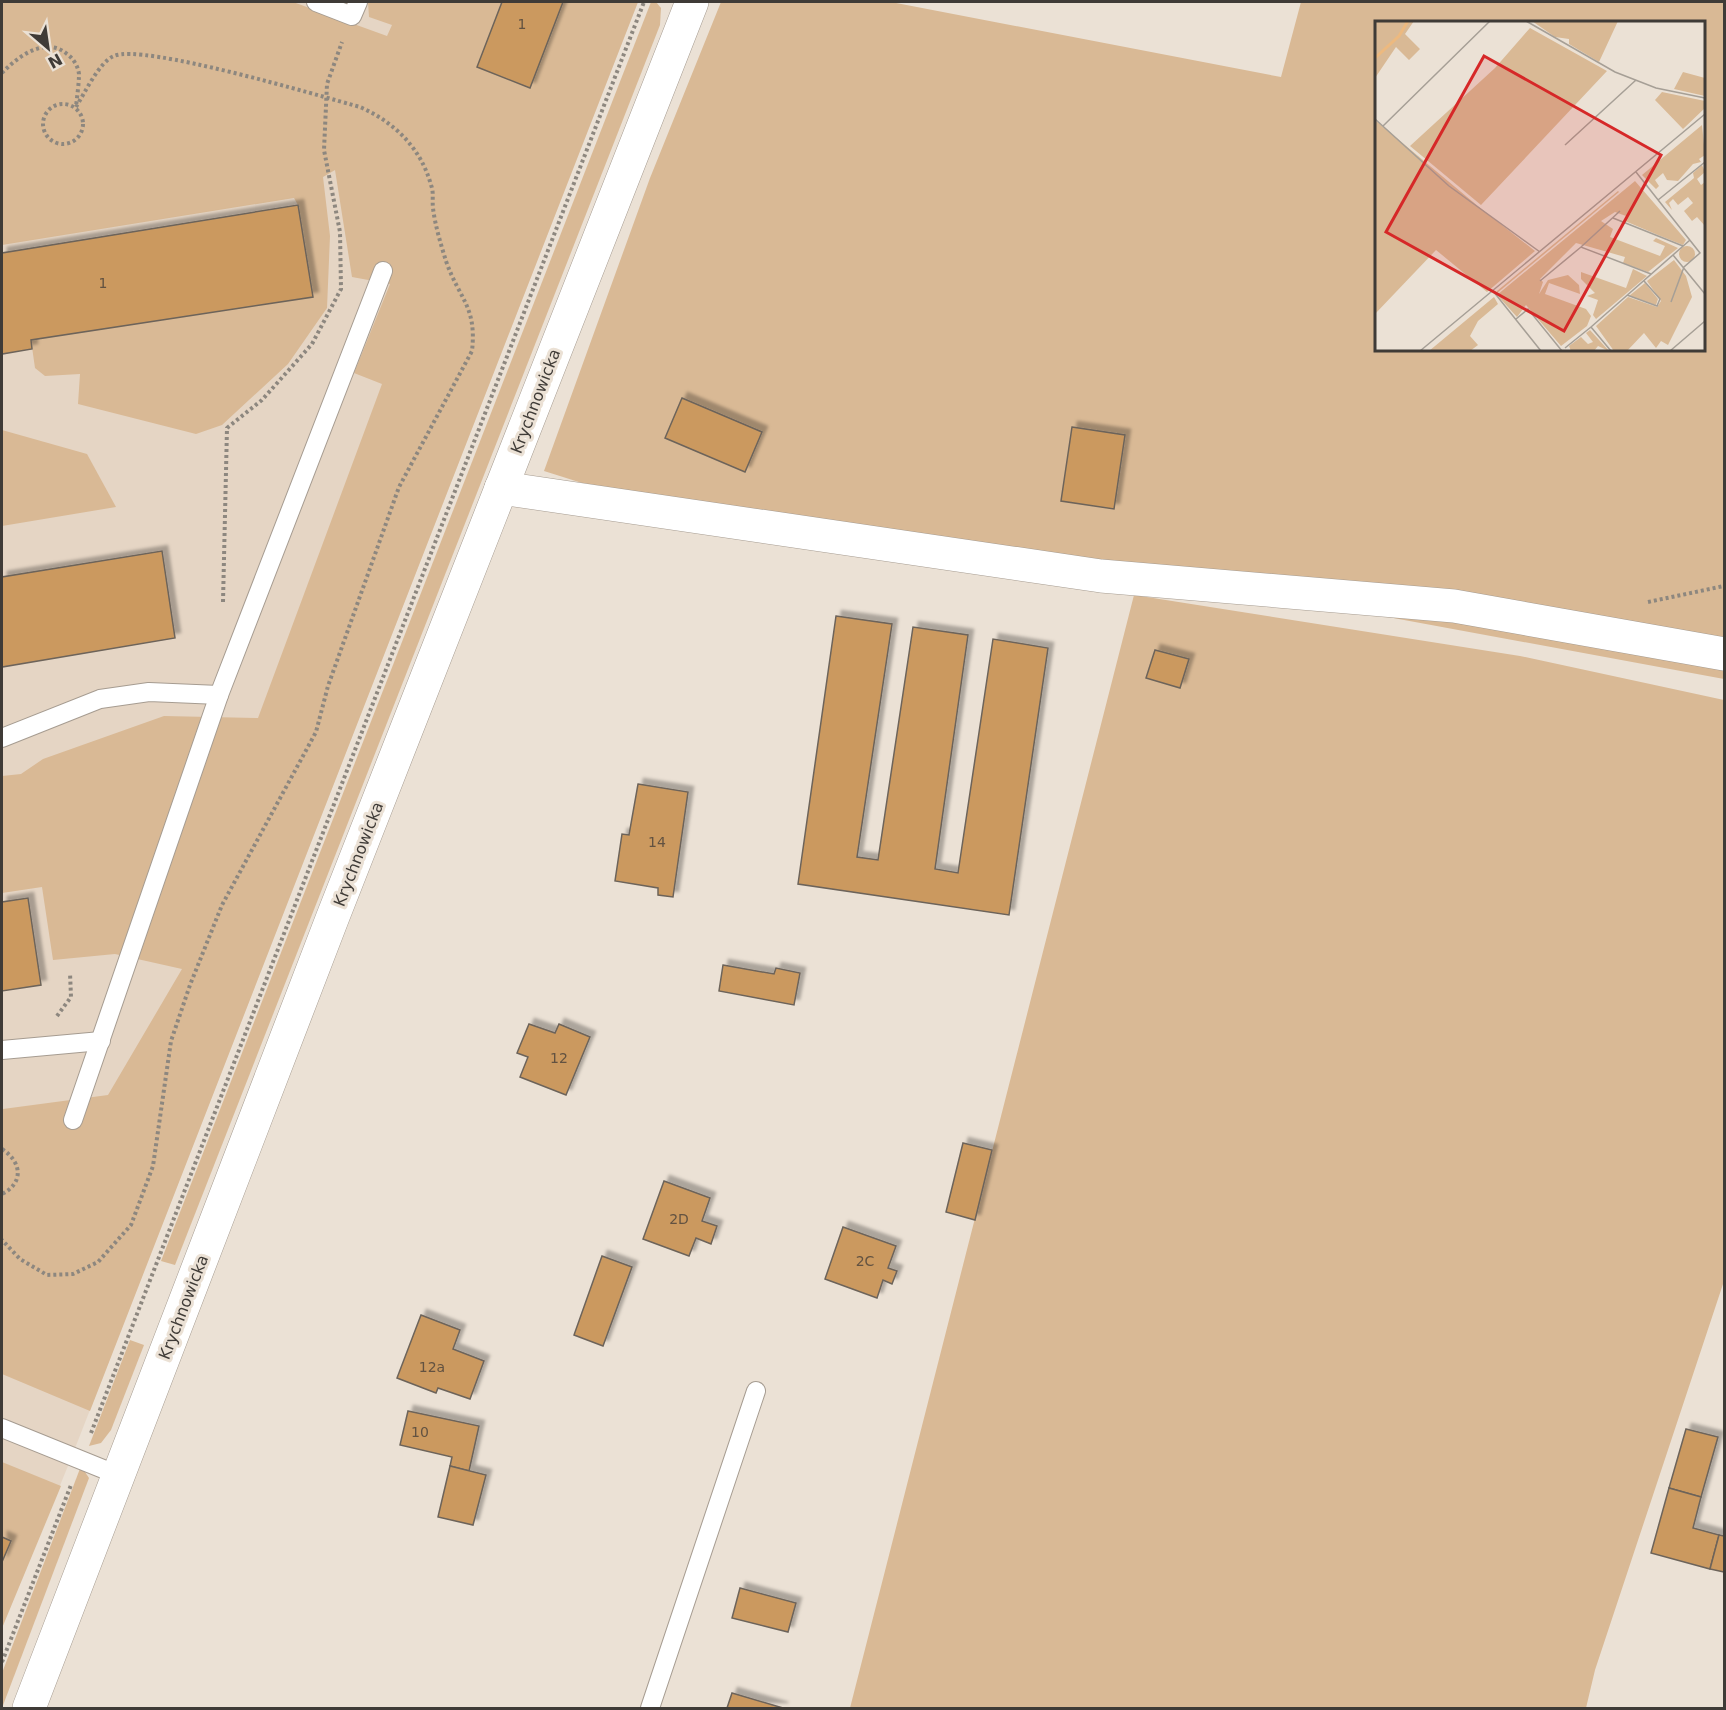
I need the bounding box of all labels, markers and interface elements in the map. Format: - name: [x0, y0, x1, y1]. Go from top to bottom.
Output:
- house number: 1: [518, 16, 526, 32]
- north arrow: [18, 18, 78, 78]
- inset map: [1375, 21, 1705, 351]
- text: N: [45, 49, 65, 72]
- house number: 1: [99, 275, 107, 291]
- street label: Krychnowicka: [507, 346, 564, 456]
- street label: Krychnowicka: [330, 799, 387, 909]
- house number: 14: [648, 834, 666, 850]
- house number: 12: [550, 1050, 568, 1066]
- house number: 2D: [669, 1211, 689, 1227]
- street label: Krychnowicka: [155, 1252, 212, 1362]
- house number: 2C: [856, 1253, 875, 1269]
- house number: 12a: [419, 1359, 445, 1375]
- house number: 10: [411, 1424, 429, 1440]

